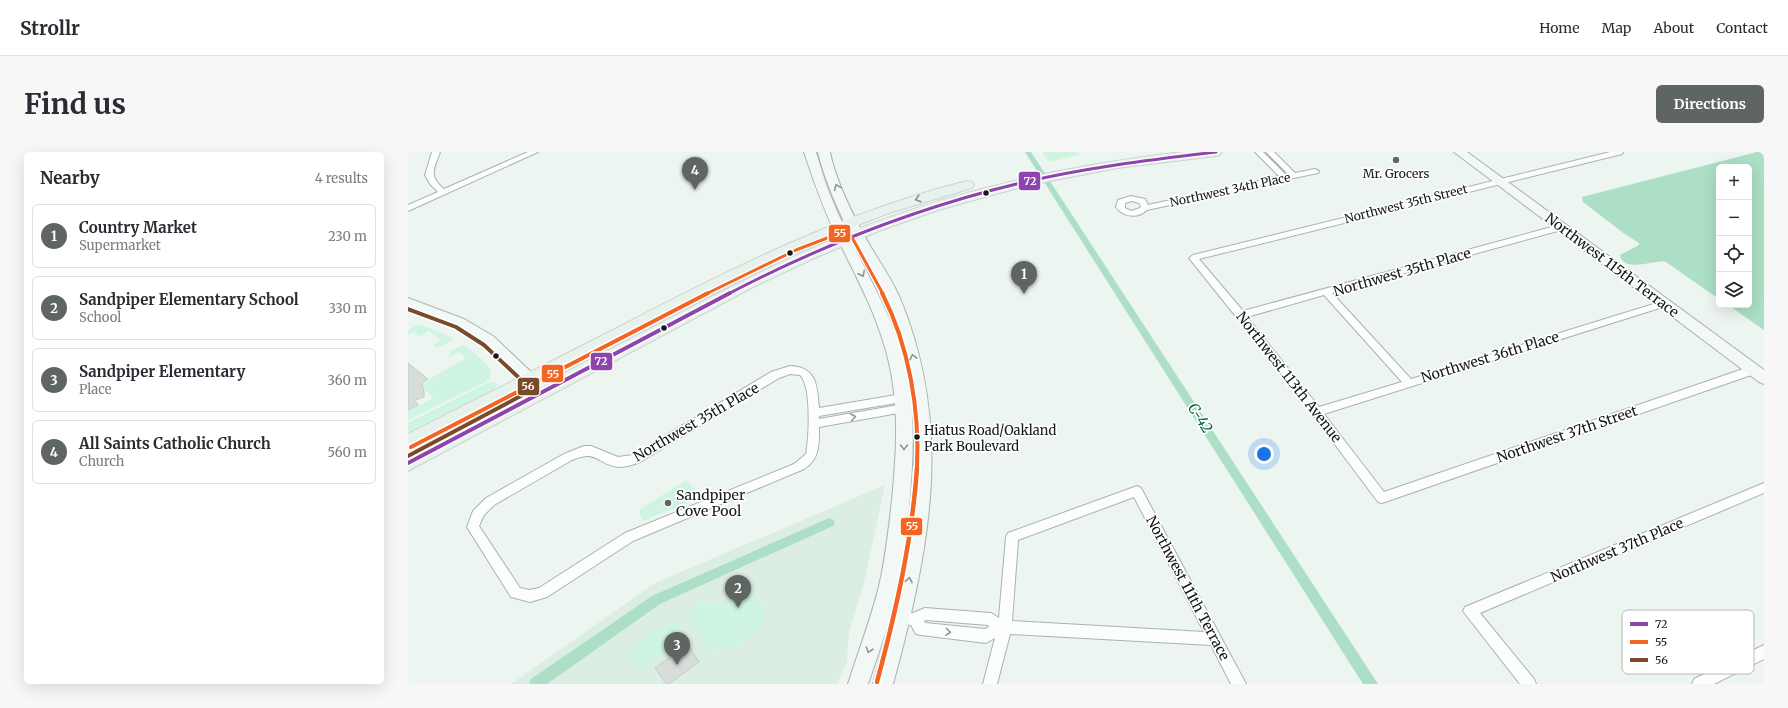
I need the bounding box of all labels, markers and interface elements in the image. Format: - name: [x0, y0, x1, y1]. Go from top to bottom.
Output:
- text: Strollr: [20, 16, 80, 40]
- text: Home: [1539, 19, 1580, 37]
- text: Map: [1602, 19, 1631, 37]
- text: About: [1653, 19, 1694, 37]
- text: Contact: [1716, 19, 1768, 37]
- button: Directions: [1656, 85, 1764, 123]
- text: Find us: [24, 86, 126, 122]
- marker: Mr. Grocers: [1391, 155, 1401, 165]
- pin: 4: [682, 157, 708, 190]
- map controls: [1716, 164, 1752, 308]
- button: +: [1716, 164, 1752, 200]
- place label: Mr. Grocers: [1363, 166, 1429, 181]
- text: Nearby: [40, 167, 100, 189]
- street label: Northwest 34th Place: [1168, 169, 1292, 210]
- text: 4 results: [315, 170, 368, 187]
- line badge: 72: [1018, 171, 1041, 191]
- text: 72: [1024, 174, 1037, 188]
- street label: Northwest 35th Street: [1343, 181, 1469, 226]
- one-way arrow: [833, 184, 841, 191]
- unlabelled marker: [981, 188, 991, 198]
- one-way arrow: [915, 194, 922, 203]
- button: −: [1716, 200, 1752, 236]
- street label: Northwest 115th Terrace: [1542, 209, 1682, 321]
- text: Country Market: [79, 218, 197, 237]
- line badge: 55: [828, 224, 851, 243]
- text: 55: [834, 226, 846, 240]
- text: 1: [51, 228, 57, 245]
- text: 230 m: [328, 228, 367, 245]
- button: locate: [1716, 236, 1752, 272]
- text: Supermarket: [79, 237, 161, 254]
- street label: Northwest 35th Place: [1331, 244, 1473, 300]
- unlabelled marker: [785, 248, 795, 258]
- pin: 1: [1011, 261, 1037, 294]
- one-way arrow: [858, 269, 865, 277]
- button: layers: [1716, 272, 1752, 308]
- text: Sandpiper Elementary School: [79, 290, 299, 309]
- text: 2: [50, 300, 58, 317]
- text: 330 m: [328, 300, 367, 317]
- street label: Northwest 113th Avenue: [1232, 308, 1346, 446]
- text: School: [79, 309, 121, 326]
- unlabelled marker: [659, 323, 669, 333]
- street label: Northwest 36th Place: [1419, 327, 1561, 387]
- unlabelled marker: [491, 351, 501, 361]
- line badge: 72: [590, 352, 613, 371]
- text: 72: [595, 354, 608, 368]
- one-way arrow: [909, 354, 917, 361]
- text: Sandpiper Elementary: [79, 362, 245, 381]
- line badge: 55: [541, 364, 564, 383]
- text: 55: [547, 367, 559, 381]
- text: 3: [50, 372, 58, 389]
- text: 360 m: [328, 372, 367, 389]
- line badge: 56: [517, 377, 540, 396]
- text: 56: [521, 379, 535, 393]
- street label: Northwest 35th Place: [630, 379, 762, 465]
- text: Place: [79, 381, 112, 398]
- water label: C-42: [1184, 399, 1217, 436]
- street label: Northwest 37th Street: [1494, 401, 1640, 467]
- one-way arrow: [849, 413, 856, 422]
- place label: Hiatus Road/Oakland Park Boulevard: [924, 422, 1056, 455]
- marker: Hiatus Road/Oakland Park Boulevard: [912, 432, 922, 442]
- text: All Saints Catholic Church: [79, 434, 271, 453]
- text: 4: [50, 444, 58, 461]
- text: 560 m: [327, 444, 367, 461]
- one-way arrow: [900, 444, 908, 450]
- your location: [1254, 444, 1274, 464]
- text: Church: [79, 453, 124, 470]
- place label: Sandpiper Cove Pool: [676, 486, 745, 520]
- marker: Sandpiper Cove Pool: [663, 498, 673, 508]
- street label: Northwest 111th Terrace: [1142, 513, 1234, 663]
- street label: Northwest 37th Place: [1548, 514, 1686, 586]
- line badge: 55: [900, 517, 923, 536]
- text: 55: [906, 519, 918, 533]
- pin: 2: [725, 575, 751, 608]
- one-way arrow: [905, 577, 913, 583]
- legend: [1622, 610, 1754, 674]
- text: 72: [1655, 617, 1668, 631]
- one-way arrow: [945, 627, 951, 636]
- pin: 3: [664, 632, 690, 665]
- text: 55: [1655, 635, 1667, 649]
- one-way arrow: [865, 647, 874, 654]
- text: 56: [1655, 653, 1668, 667]

